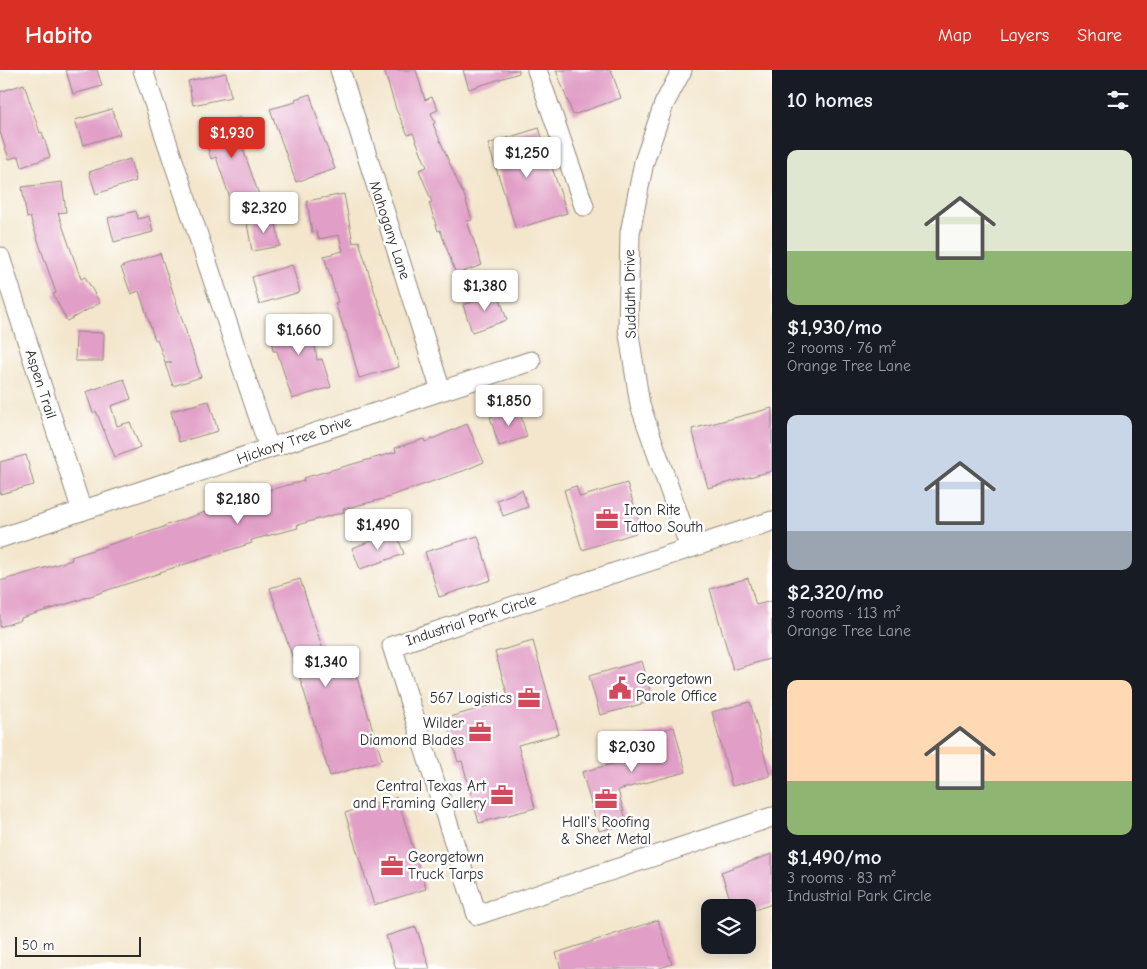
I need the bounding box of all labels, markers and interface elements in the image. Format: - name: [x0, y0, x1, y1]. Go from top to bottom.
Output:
- text: Habito: [25, 21, 92, 49]
- text: Map: [938, 25, 972, 46]
- text: Layers: [1000, 25, 1049, 46]
- text: Share: [1077, 25, 1122, 46]
- icon: filters: [1104, 86, 1132, 114]
- text: 10 homes: [787, 88, 873, 112]
- pin: $1,930: [191, 116, 273, 159]
- text: $1,930: [210, 124, 254, 142]
- pin: $1,250: [486, 136, 568, 179]
- text: $1,250: [505, 144, 549, 162]
- street label: Mahogany Lane: [366, 178, 415, 282]
- icon: home: [915, 183, 1005, 273]
- pin: $2,320: [223, 191, 305, 234]
- text: $2,320: [241, 199, 287, 217]
- street label: Sudduth Drive: [620, 249, 640, 339]
- pin: $1,380: [444, 270, 526, 312]
- text: $1,380: [463, 277, 507, 295]
- pin: $1,660: [258, 314, 340, 356]
- text: $1,930/mo: [787, 315, 882, 339]
- text: $1,660: [277, 321, 321, 339]
- text: 2 rooms · 76 m²: [787, 339, 896, 357]
- street label: Aspen Trail: [21, 347, 61, 421]
- text: Orange Tree Lane: [787, 357, 911, 375]
- pin: $1,850: [468, 384, 550, 427]
- text: $1,850: [487, 392, 531, 410]
- street label: Hickory Tree Drive: [234, 412, 354, 468]
- icon: home: [915, 448, 1005, 538]
- pin: $2,180: [197, 482, 279, 525]
- text: $2,180: [216, 490, 260, 508]
- place label: Iron Rite Tattoo South: [624, 501, 703, 536]
- office icon: Iron Rite Tattoo South: [594, 506, 620, 532]
- pin: $1,490: [337, 508, 419, 551]
- text: $1,490: [356, 516, 400, 534]
- text: $2,320/mo: [787, 580, 884, 604]
- street label: Industrial Park Circle: [404, 590, 539, 650]
- text: 3 rooms · 113 m²: [787, 604, 900, 622]
- text: Orange Tree Lane: [787, 622, 911, 640]
- pin: $1,340: [285, 646, 367, 688]
- text: $1,340: [304, 653, 348, 671]
- place label: Georgetown Parole Office: [636, 670, 718, 705]
- public building icon: Georgetown Parole Office: [607, 675, 633, 701]
- office icon: 567 Logistics: [516, 685, 542, 711]
- place label: 567 Logistics: [430, 689, 512, 707]
- icon: home: [915, 713, 1005, 803]
- place label: Wilder Diamond Blades: [360, 714, 464, 749]
- office icon: Wilder Diamond Blades: [467, 719, 493, 745]
- pin: $2,030: [591, 730, 673, 773]
- text: $2,030: [609, 738, 655, 756]
- place label: Central Texas Art and Framing Gallery: [353, 777, 487, 812]
- office icon: Central Texas Art and Framing Gallery: [489, 782, 515, 808]
- office icon: Hall's Roofing & Sheet Metal: [593, 786, 619, 812]
- place label: Hall's Roofing & Sheet Metal: [561, 813, 651, 848]
- text: $1,490/mo: [787, 845, 882, 869]
- place label: Georgetown Truck Tarps: [408, 848, 484, 883]
- office icon: Georgetown Truck Tarps: [379, 853, 405, 879]
- text: 3 rooms · 83 m²: [787, 869, 896, 887]
- text: Industrial Park Circle: [787, 887, 932, 905]
- map controls: [701, 899, 756, 954]
- button: layers: [701, 899, 756, 954]
- scale bar: [15, 934, 141, 957]
- text: 50 m: [22, 937, 54, 954]

